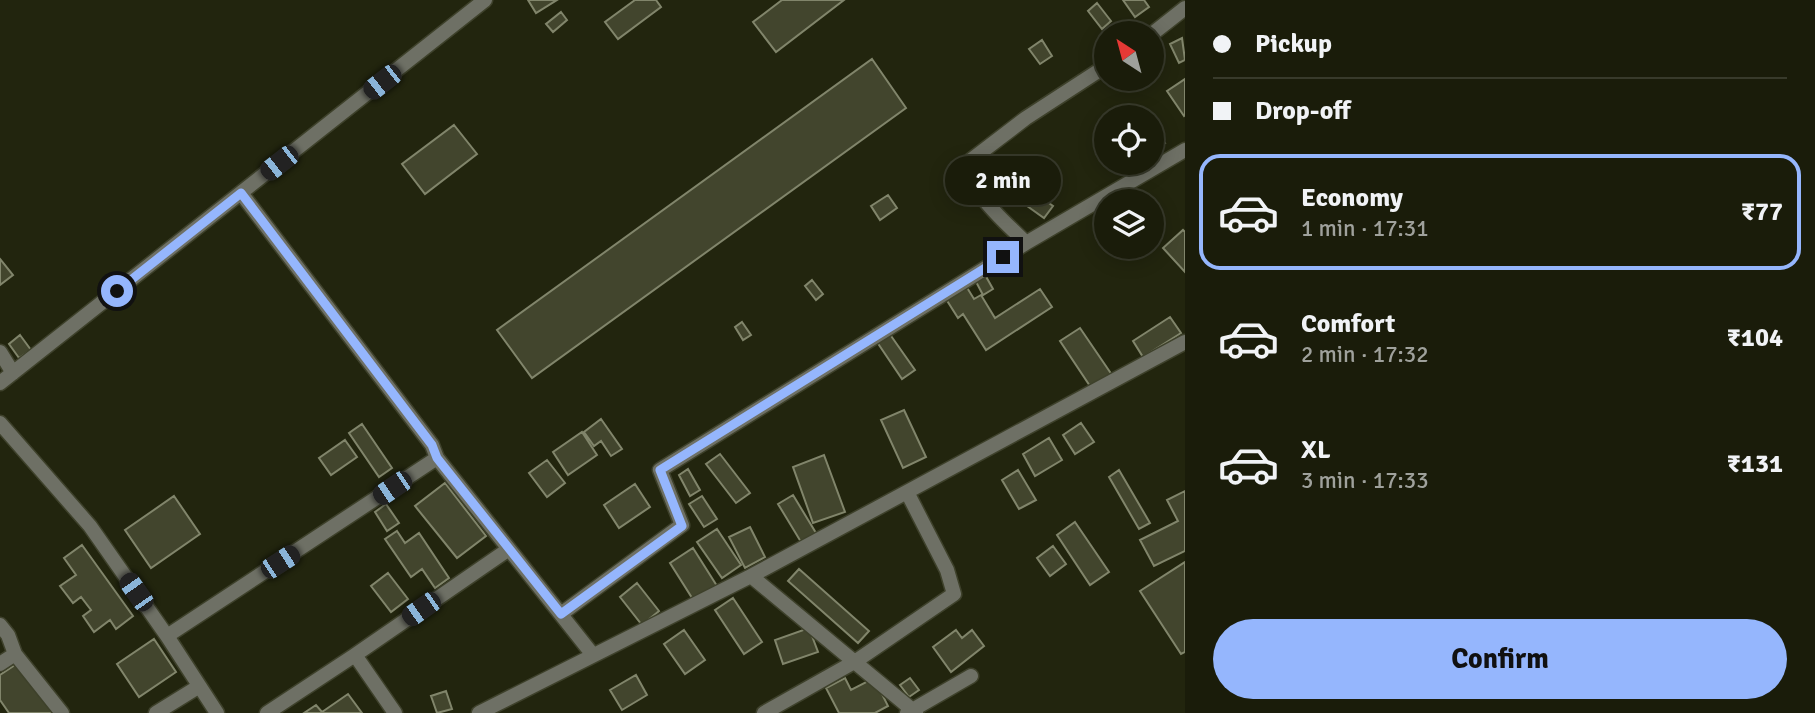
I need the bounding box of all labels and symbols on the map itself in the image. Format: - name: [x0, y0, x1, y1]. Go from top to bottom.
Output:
- north arrow: [1094, 21, 1164, 91]
- car: [359, 61, 406, 103]
- car: [256, 142, 303, 184]
- callout: 2 min: [945, 156, 1061, 204]
- route end: [987, 241, 1019, 273]
- route start: [101, 275, 133, 307]
- car: [369, 468, 416, 508]
- car: [257, 542, 304, 582]
- car: [116, 569, 157, 615]
- car: [398, 588, 445, 630]

